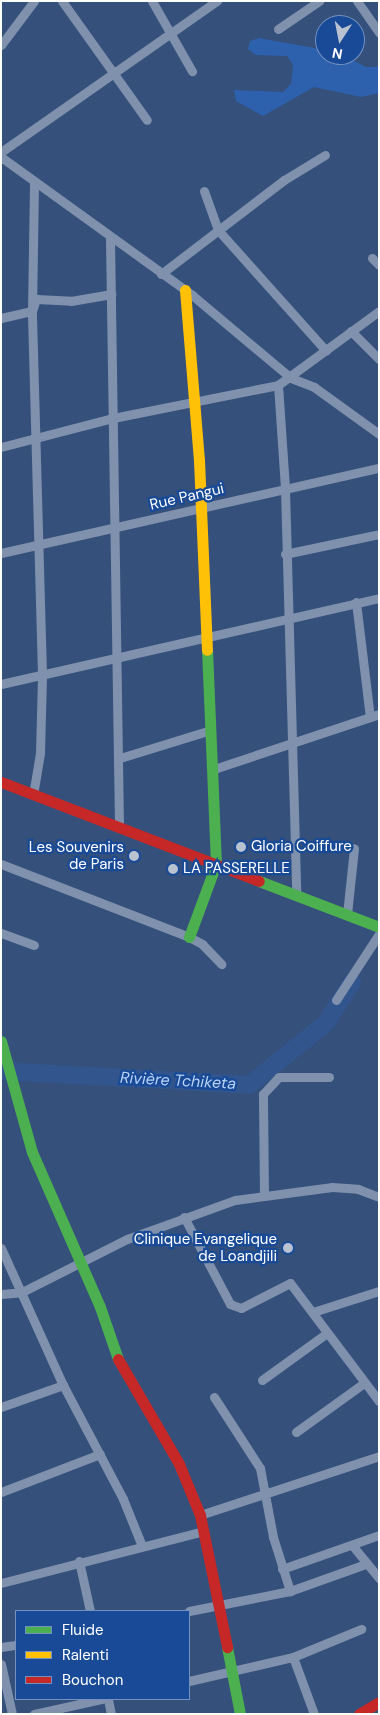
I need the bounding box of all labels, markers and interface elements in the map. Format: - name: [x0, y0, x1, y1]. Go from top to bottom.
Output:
- north arrow: [315, 15, 365, 65]
- text: N: [331, 44, 344, 64]
- street label: Rue Pangui: [148, 480, 226, 514]
- place label: Les Souvenirs de Paris: [29, 838, 124, 873]
- place label: Gloria Coiffure: [251, 838, 352, 856]
- marker: Gloria Coiffure: [235, 841, 247, 853]
- marker: Les Souvenirs de Paris: [128, 850, 140, 862]
- place label: LA PASSERELLE: [183, 860, 290, 878]
- marker: LA PASSERELLE: [167, 863, 179, 875]
- water label: Rivière Tchiketa: [119, 1068, 237, 1094]
- place label: Clinique Evangelique de Loandjili: [134, 1230, 277, 1265]
- marker: Clinique Evangelique de Loandjili: [281, 1241, 295, 1255]
- legend: [15, 1610, 190, 1700]
- text: Fluide: [62, 1620, 104, 1640]
- text: Ralenti: [62, 1645, 109, 1665]
- text: Bouchon: [62, 1670, 123, 1690]

